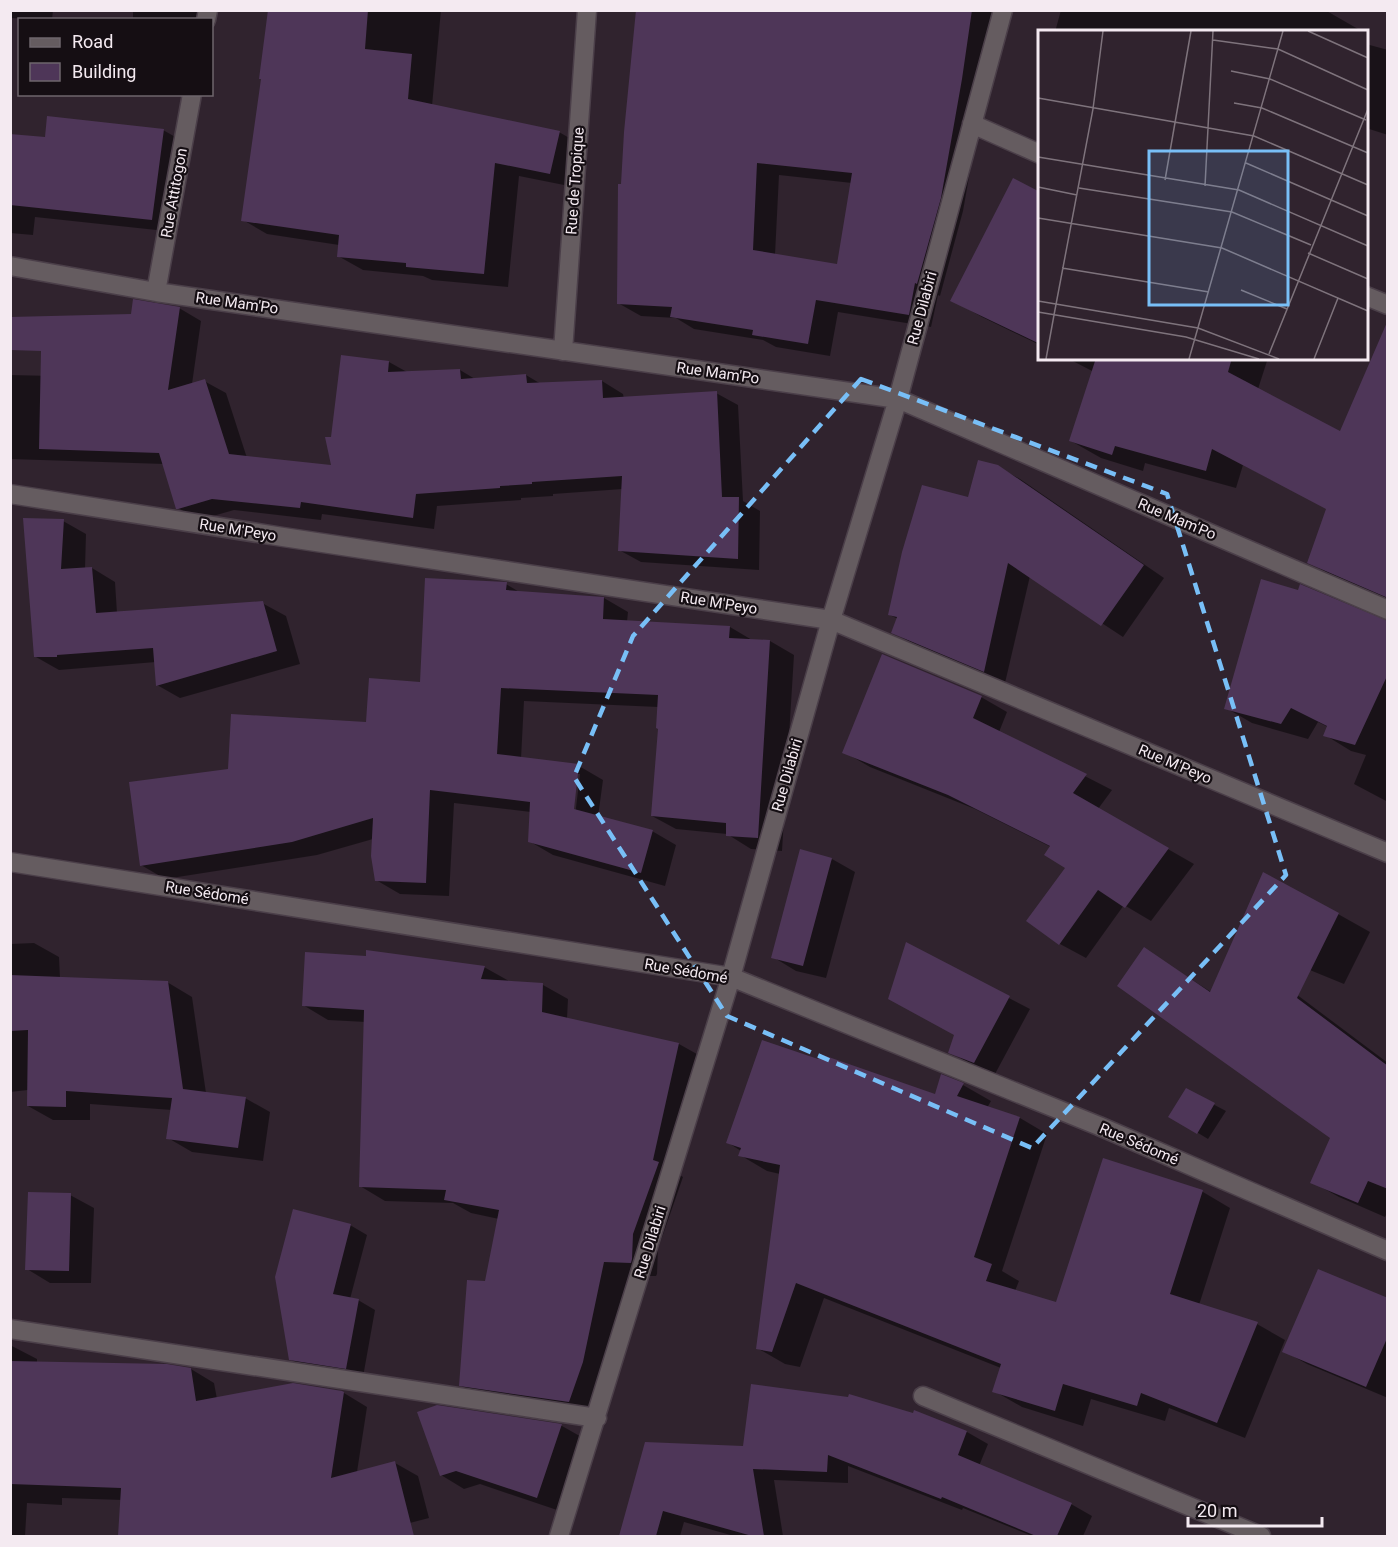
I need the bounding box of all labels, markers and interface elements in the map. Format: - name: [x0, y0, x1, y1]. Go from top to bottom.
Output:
- legend: [18, 18, 213, 96]
- inset map: [1038, 30, 1368, 360]
- text: Road: [72, 31, 113, 52]
- text: Building: [72, 61, 136, 82]
- street label: Rue de Tropique: [562, 127, 588, 235]
- street label: Rue Attitogon: [157, 147, 191, 239]
- street label: Rue Dilabiri: [904, 269, 940, 347]
- street label: Rue Mam'Po: [194, 288, 280, 318]
- street label: Rue Mam'Po: [675, 358, 761, 388]
- street label: Rue Mam'Po: [1135, 494, 1219, 544]
- street label: Rue M'Peyo: [198, 515, 278, 545]
- street label: Rue M'Peyo: [679, 588, 759, 618]
- street label: Rue Dilabiri: [768, 736, 806, 814]
- street label: Rue M'Peyo: [1136, 741, 1214, 787]
- street label: Rue Sédomé: [164, 878, 250, 908]
- street label: Rue Sédomé: [643, 955, 729, 987]
- street label: Rue Sédomé: [1097, 1119, 1181, 1169]
- street label: Rue Dilabiri: [630, 1203, 670, 1281]
- scale bar: [1188, 1490, 1322, 1528]
- text: 20 m: [1197, 1500, 1237, 1521]

